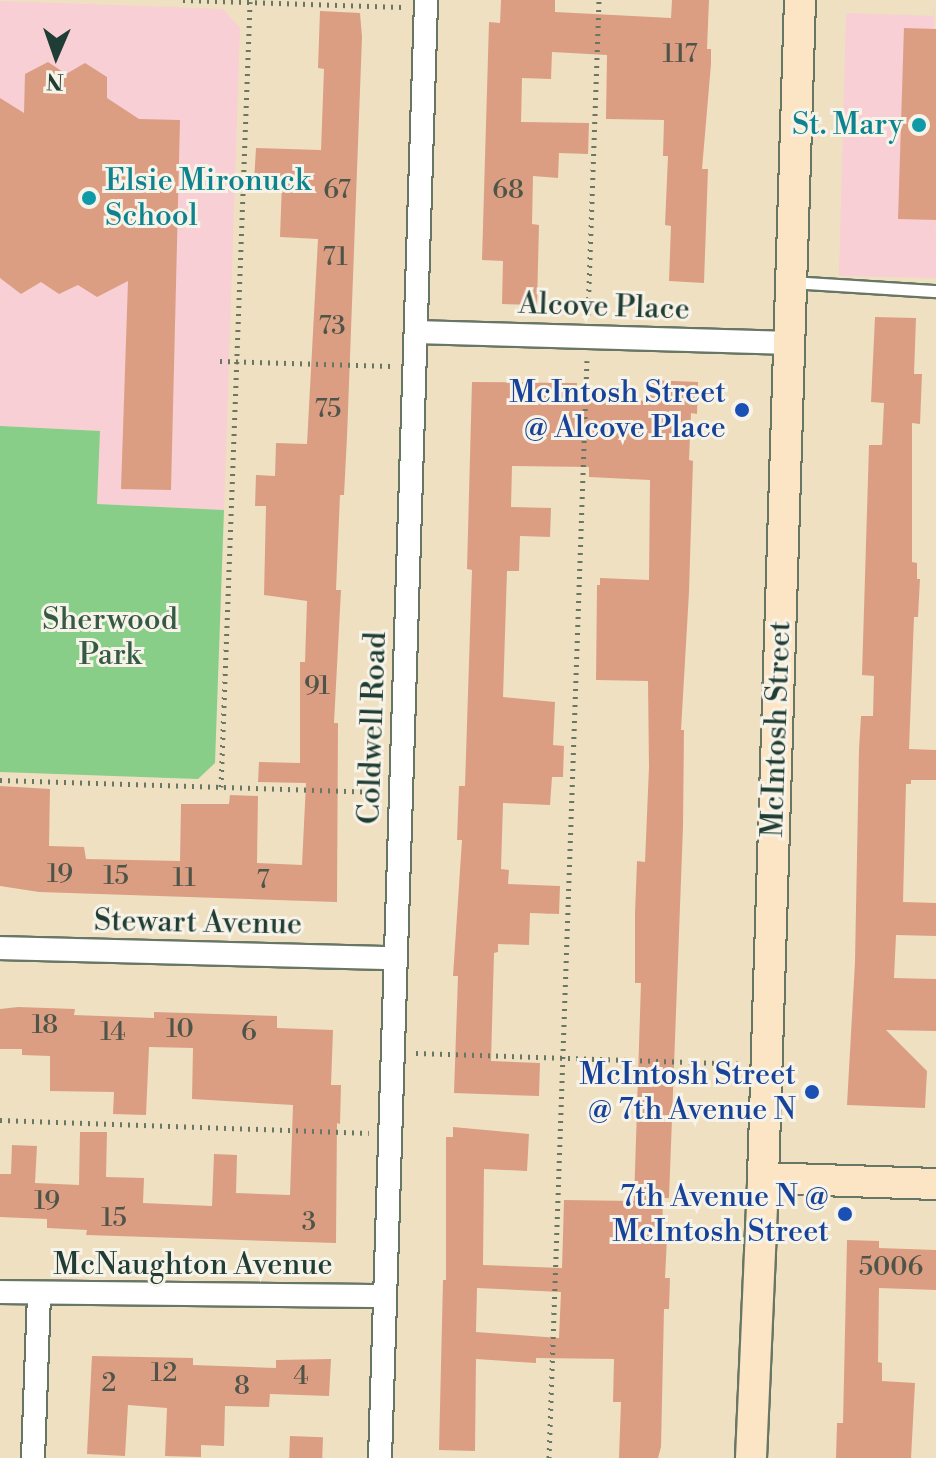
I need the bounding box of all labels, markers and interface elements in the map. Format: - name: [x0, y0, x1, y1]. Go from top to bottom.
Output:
- north arrow: [16, 16, 96, 96]
- house number: 117: [663, 39, 697, 71]
- text: N: [46, 67, 64, 94]
- place label: St. Mary: [792, 107, 903, 143]
- marker: St. Mary: [910, 116, 928, 134]
- place label: Elsie Mironuck School: [105, 163, 311, 234]
- house number: 67: [323, 175, 351, 207]
- house number: 68: [492, 175, 524, 207]
- marker: Elsie Mironuck School: [80, 189, 98, 207]
- house number: 71: [322, 242, 348, 274]
- street label: Alcove Place: [518, 286, 690, 328]
- house number: 73: [318, 311, 346, 343]
- place label: McIntosh Street @ Alcove Place: [509, 375, 726, 446]
- house number: 75: [315, 394, 341, 426]
- marker: McIntosh Street @ Alcove Place: [733, 401, 751, 419]
- park label: Sherwood Park: [42, 602, 178, 672]
- street label: McIntosh Street: [755, 620, 799, 838]
- street label: Coldwell Road: [352, 631, 394, 825]
- house number: 91: [304, 671, 330, 703]
- house number: 19: [47, 859, 73, 891]
- house number: 15: [103, 861, 129, 893]
- house number: 11: [172, 863, 196, 895]
- house number: 7: [256, 865, 270, 897]
- street label: Stewart Avenue: [94, 903, 302, 943]
- house number: 18: [32, 1010, 58, 1042]
- house number: 10: [166, 1014, 194, 1046]
- house number: 14: [100, 1017, 126, 1049]
- house number: 6: [241, 1017, 257, 1049]
- place label: McIntosh Street @ 7th Avenue N: [579, 1057, 796, 1128]
- marker: McIntosh Street @ 7th Avenue N: [803, 1083, 821, 1101]
- place label: 7th Avenue N @ McIntosh Street: [612, 1179, 829, 1250]
- house number: 19: [34, 1186, 60, 1218]
- house number: 15: [101, 1203, 127, 1235]
- marker: 7th Avenue N @ McIntosh Street: [836, 1205, 854, 1223]
- house number: 3: [302, 1207, 316, 1239]
- street label: McNaughton Avenue: [53, 1247, 333, 1283]
- house number: 5006: [859, 1252, 923, 1284]
- house number: 12: [151, 1358, 177, 1390]
- house number: 4: [293, 1361, 309, 1393]
- house number: 2: [102, 1368, 116, 1400]
- house number: 8: [234, 1371, 250, 1403]

